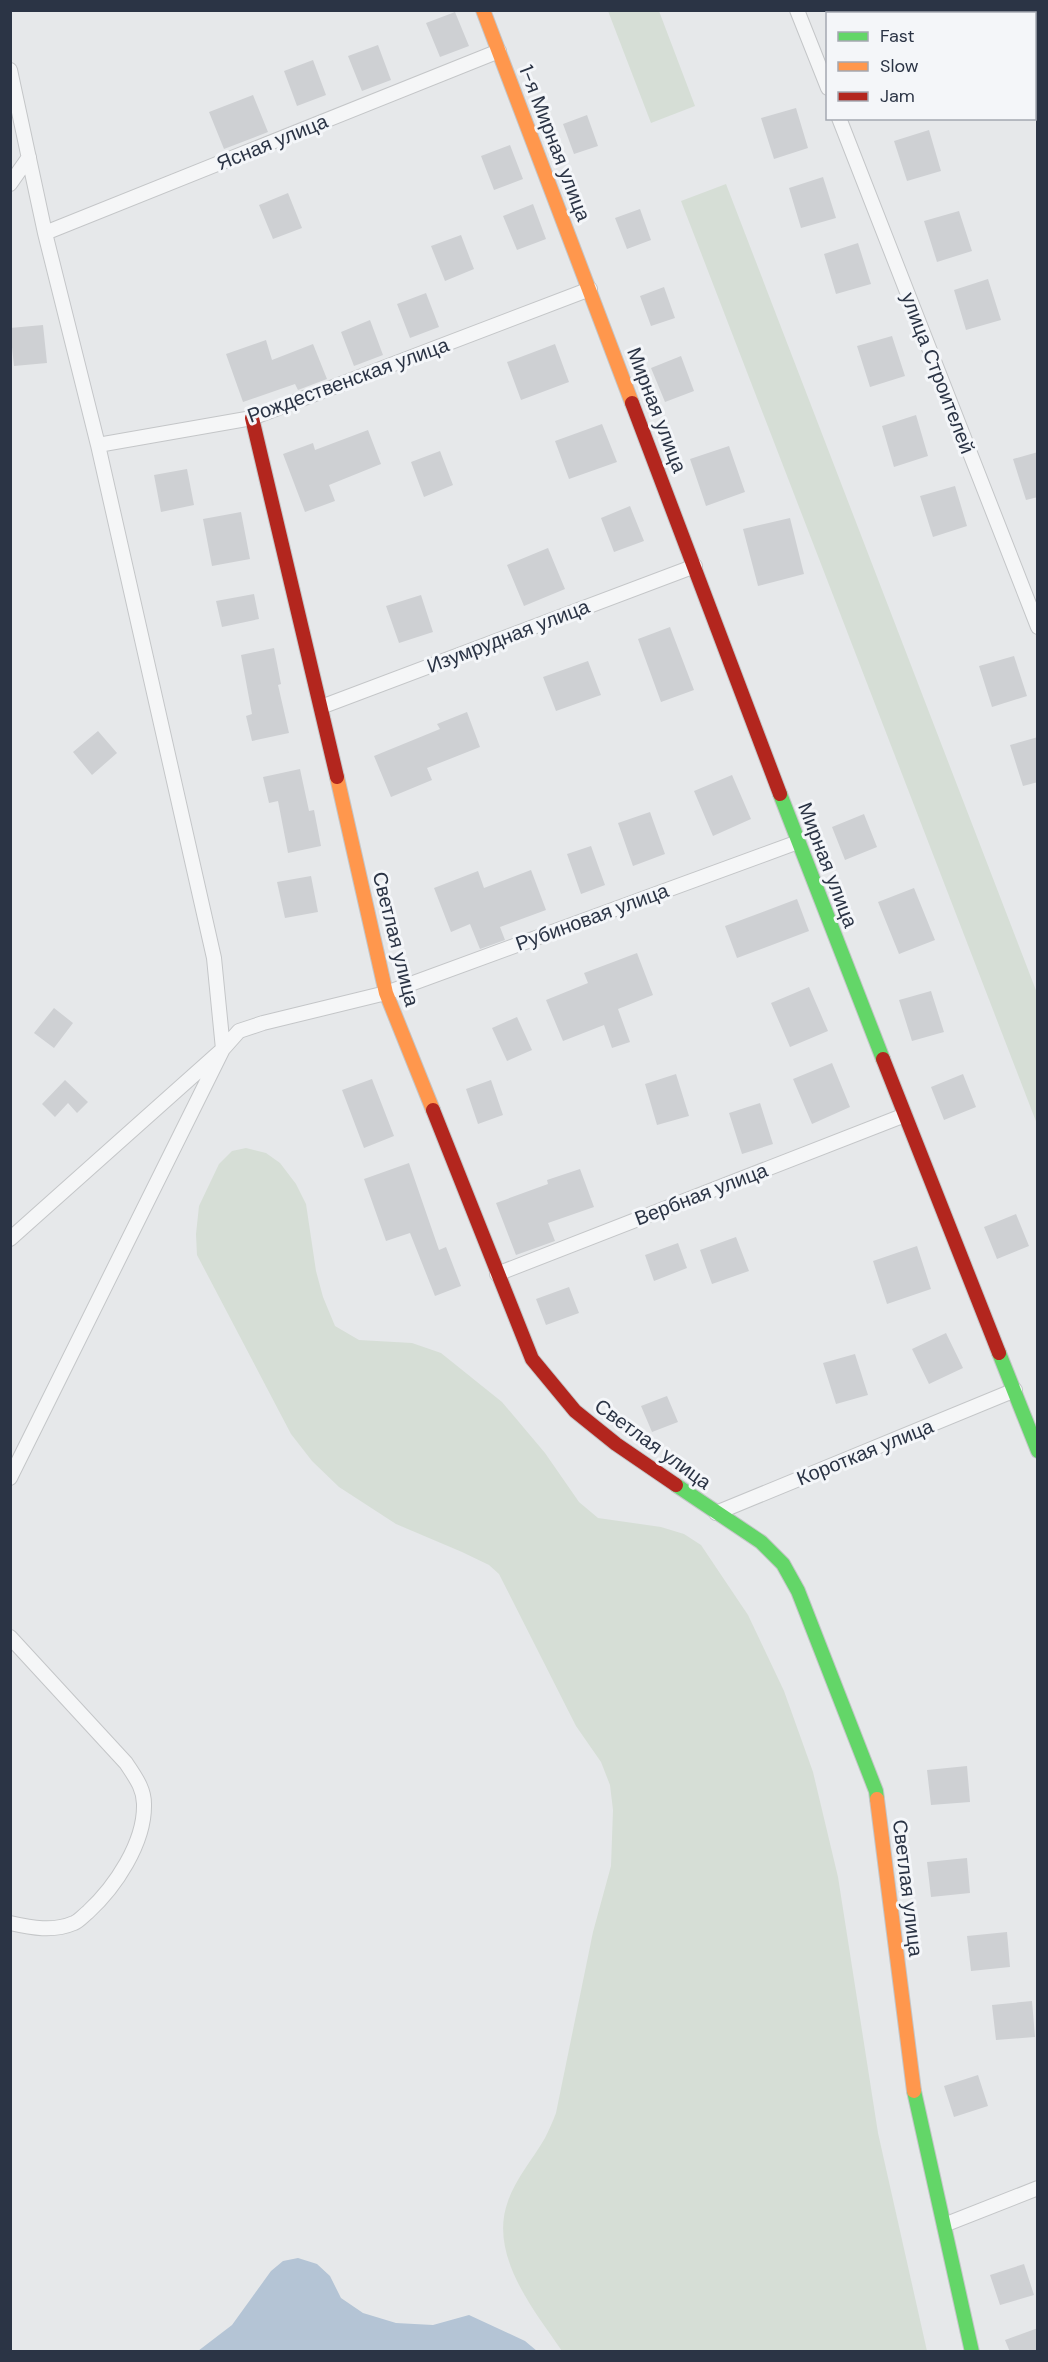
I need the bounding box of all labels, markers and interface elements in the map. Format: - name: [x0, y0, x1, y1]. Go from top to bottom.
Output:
- legend: [826, 12, 1036, 120]
- text: Fast: [880, 24, 915, 48]
- text: Slow: [880, 54, 919, 78]
- street label: 1-я Мирная улица: [513, 61, 597, 226]
- text: Jam: [880, 84, 915, 108]
- street label: Ясная улица: [213, 108, 332, 176]
- street label: улица Строителей: [895, 289, 981, 457]
- street label: Рождественская улица: [244, 331, 453, 429]
- street label: Мирная улица: [621, 344, 693, 477]
- street label: Изумрудная улица: [423, 593, 594, 679]
- street label: Мирная улица: [792, 799, 864, 932]
- street label: Светлая улица: [367, 869, 426, 1010]
- street label: Рубиновая улица: [512, 877, 673, 957]
- street label: Вербная улица: [631, 1156, 772, 1231]
- street label: Светлая улица: [590, 1393, 717, 1496]
- street label: Короткая улица: [793, 1412, 938, 1491]
- street label: Светлая улица: [887, 1818, 929, 1959]

